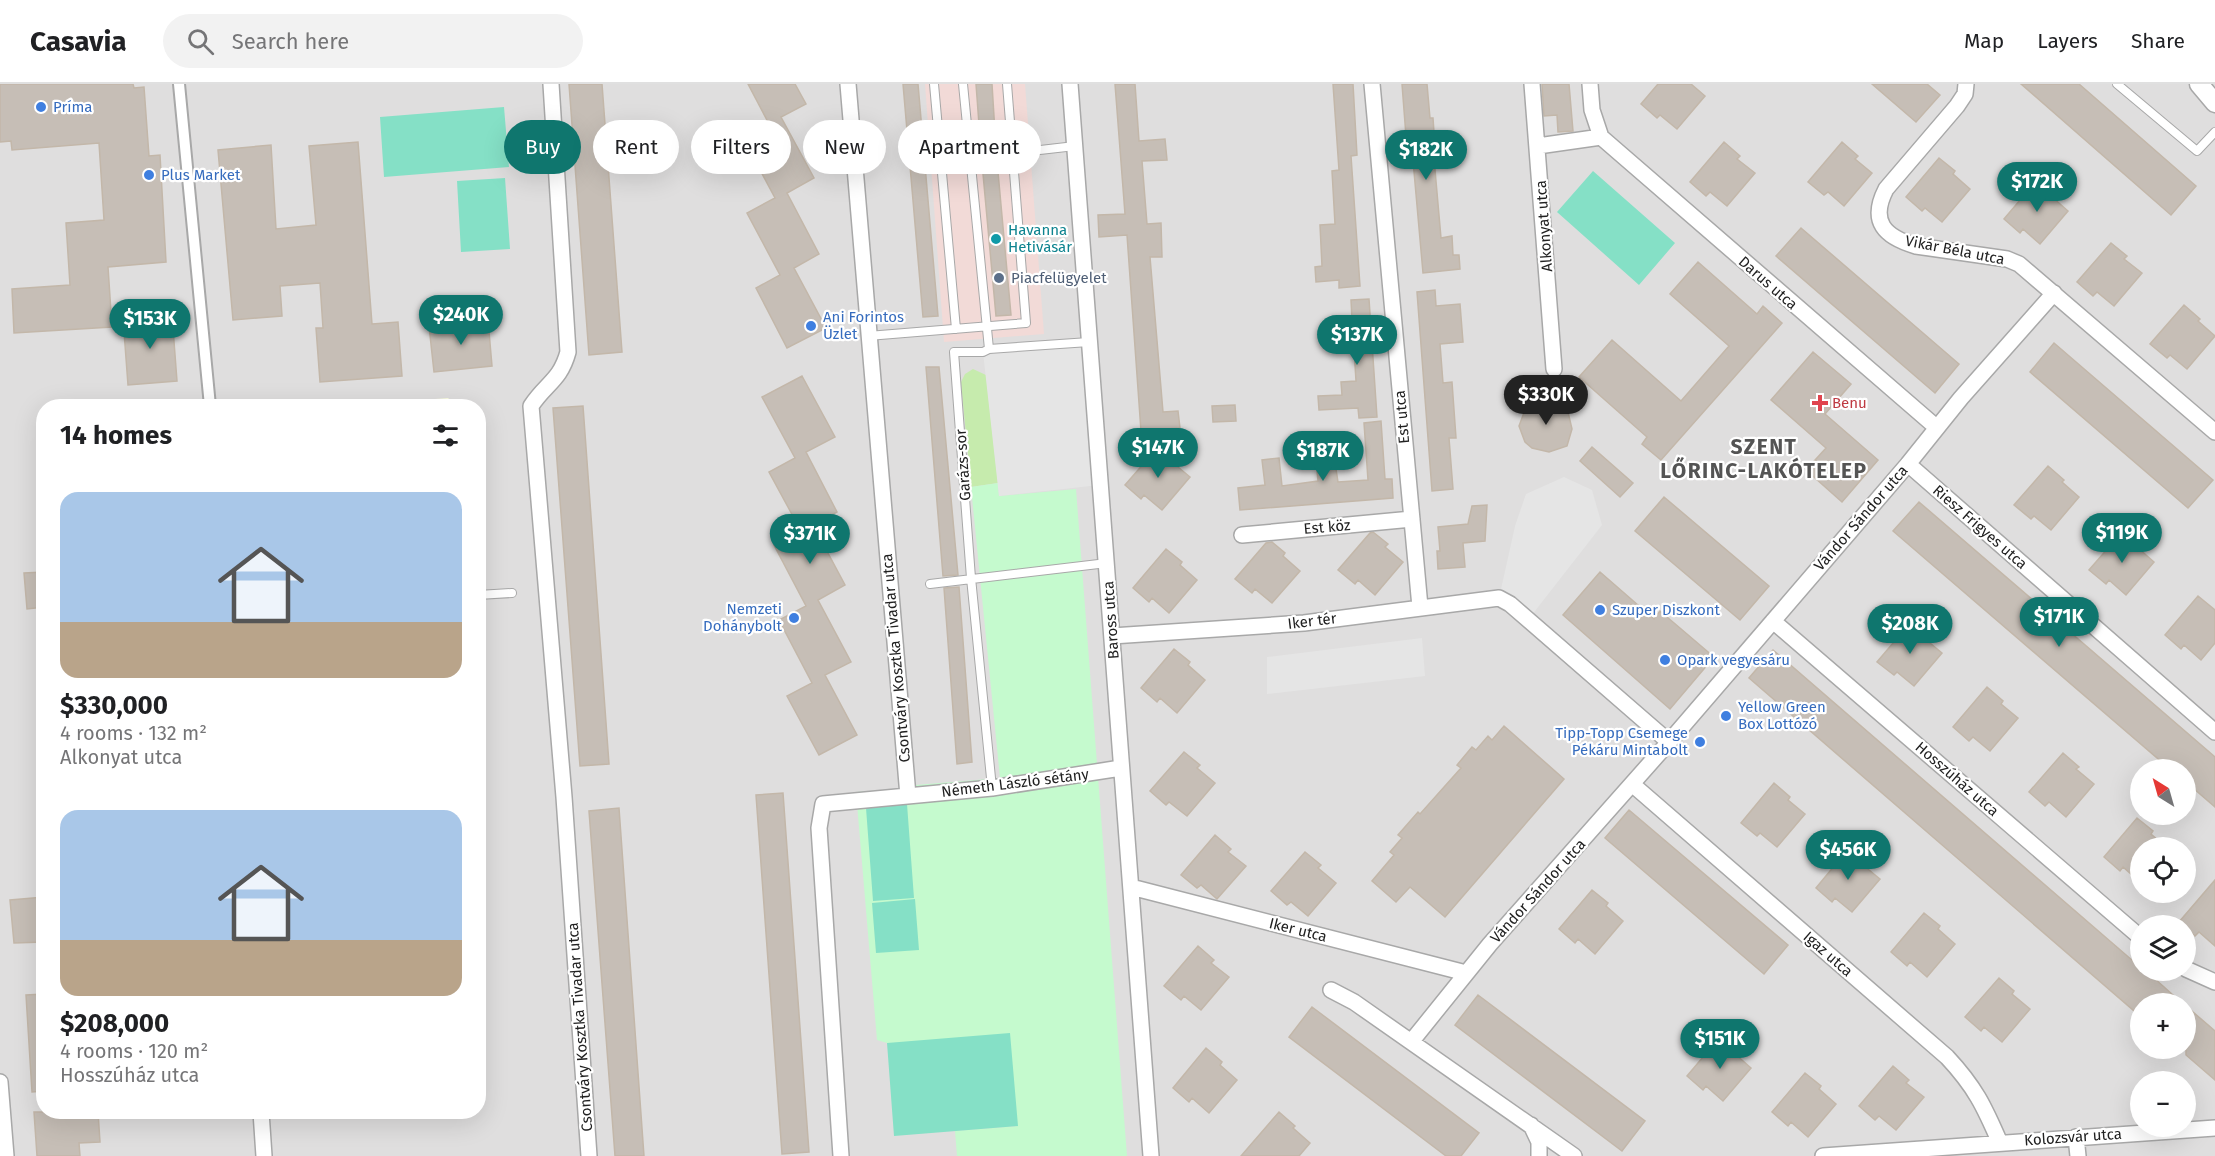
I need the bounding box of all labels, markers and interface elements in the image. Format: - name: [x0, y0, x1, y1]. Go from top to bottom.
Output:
- search box: [163, 14, 583, 68]
- text: Casavia: [30, 25, 127, 58]
- icon: search: [184, 25, 217, 58]
- text: Search here: [232, 28, 349, 55]
- text: Map: [1964, 28, 2004, 54]
- text: Layers: [2037, 28, 2098, 54]
- text: Share: [2131, 28, 2185, 54]
- place label: Príma: [53, 98, 92, 116]
- marker: Príma: [34, 100, 48, 114]
- chip: Buy: [504, 120, 581, 174]
- chip: Rent: [593, 120, 679, 174]
- chip: Filters: [691, 120, 791, 174]
- chip: New: [803, 120, 886, 174]
- chip: Apartment: [898, 120, 1041, 174]
- pin: $182K: [1384, 130, 1468, 181]
- text: $182K: [1399, 137, 1453, 161]
- pin: $172K: [1995, 162, 2079, 213]
- place label: Plus Market: [161, 166, 241, 184]
- marker: Plus Market: [142, 168, 156, 182]
- text: $172K: [2011, 169, 2063, 193]
- street label: Alkonyat utca: [1532, 180, 1556, 272]
- place label: Havanna Hetivásár: [1008, 221, 1072, 256]
- marker: Havanna Hetivásár: [989, 232, 1003, 246]
- street label: Vikár Béla utca: [1904, 232, 2006, 268]
- street label: Darus utca: [1735, 252, 1801, 314]
- place label: Piacfelügyelet: [1011, 269, 1107, 287]
- marker: Piacfelügyelet: [992, 271, 1006, 285]
- pin: $240K: [419, 295, 503, 346]
- pin: $153K: [108, 299, 192, 350]
- text: $240K: [433, 302, 489, 326]
- text: $153K: [123, 306, 177, 330]
- place label: Ani Forintos Üzlet: [823, 308, 904, 343]
- pin: $137K: [1315, 315, 1399, 366]
- marker: Ani Forintos Üzlet: [804, 319, 818, 333]
- text: $137K: [1331, 322, 1383, 346]
- pin: $330K: [1504, 375, 1588, 426]
- text: $330K: [1518, 382, 1574, 406]
- street label: Est utca: [1391, 390, 1413, 444]
- place label: Benu: [1832, 394, 1867, 412]
- marker: Benu: [1813, 396, 1827, 410]
- icon: filters: [429, 419, 462, 452]
- text: 14 homes: [60, 420, 172, 451]
- street label: Garázs-sor: [951, 428, 974, 502]
- pin: $147K: [1116, 428, 1200, 479]
- pin: $187K: [1281, 431, 1365, 482]
- district label: SZENT LŐRINC-LAKÓTELEP: [1660, 434, 1868, 484]
- text: $147K: [1132, 435, 1184, 459]
- text: $187K: [1297, 438, 1349, 462]
- street label: Vándor Sándor utca: [1810, 462, 1912, 574]
- street label: Riesz Frigyes utca: [1929, 481, 2031, 573]
- pin: $119K: [2080, 513, 2164, 564]
- pin: $371K: [768, 514, 852, 565]
- street label: Est köz: [1303, 516, 1352, 538]
- text: $119K: [2096, 520, 2148, 544]
- text: $371K: [784, 521, 836, 545]
- icon: home: [207, 531, 315, 639]
- street label: Csontváry Kosztka Tivadar utca: [878, 553, 914, 763]
- street label: Baross utca: [1099, 580, 1123, 660]
- pin: $171K: [2017, 597, 2101, 648]
- place label: Nemzeti Dohánybolt: [703, 600, 783, 635]
- place label: Szuper Diszkont: [1612, 601, 1721, 619]
- marker: Szuper Diszkont: [1593, 603, 1607, 617]
- pin: $208K: [1868, 604, 1952, 655]
- text: $171K: [2034, 604, 2084, 628]
- street label: Iker tér: [1287, 609, 1338, 633]
- marker: Nemzeti Dohánybolt: [787, 611, 801, 625]
- text: $208K: [1881, 611, 1939, 635]
- place label: Opark vegyesáru: [1677, 651, 1790, 669]
- marker: Opark vegyesáru: [1658, 653, 1672, 667]
- text: $330,000: [60, 690, 168, 721]
- place label: Yellow Green Box Lottózó: [1738, 698, 1826, 733]
- marker: Yellow Green Box Lottózó: [1719, 709, 1733, 723]
- text: 4 rooms · 132 m²: [60, 721, 207, 745]
- place label: Tipp-Topp Csemege Pékáru Mintabolt: [1555, 724, 1689, 759]
- marker: Tipp-Topp Csemege Pékáru Mintabolt: [1693, 735, 1707, 749]
- street label: Hosszúház utca: [1912, 738, 2002, 820]
- text: Alkonyat utca: [60, 745, 182, 769]
- north arrow: [2130, 759, 2196, 825]
- map controls: [2130, 759, 2196, 1137]
- street label: Németh László sétány: [940, 765, 1090, 801]
- pin: $456K: [1806, 830, 1890, 881]
- street label: Vándor Sándor utca: [1487, 835, 1589, 947]
- text: $456K: [1820, 837, 1876, 861]
- button: locate: [2130, 837, 2196, 903]
- icon: home: [207, 849, 315, 957]
- street label: Iker utca: [1267, 914, 1329, 946]
- button: layers: [2130, 915, 2196, 981]
- street label: Csontváry Kosztka Tivadar utca: [564, 922, 596, 1132]
- street label: Igaz utca: [1800, 928, 1856, 980]
- button: +: [2130, 993, 2196, 1059]
- text: $208,000: [60, 1008, 169, 1039]
- pin: $151K: [1678, 1019, 1762, 1070]
- text: $151K: [1694, 1026, 1746, 1050]
- text: 4 rooms · 120 m²: [60, 1039, 208, 1063]
- text: Hosszúház utca: [60, 1063, 199, 1087]
- button: −: [2130, 1071, 2196, 1137]
- street label: Kolozsvár utca: [2024, 1125, 2122, 1149]

